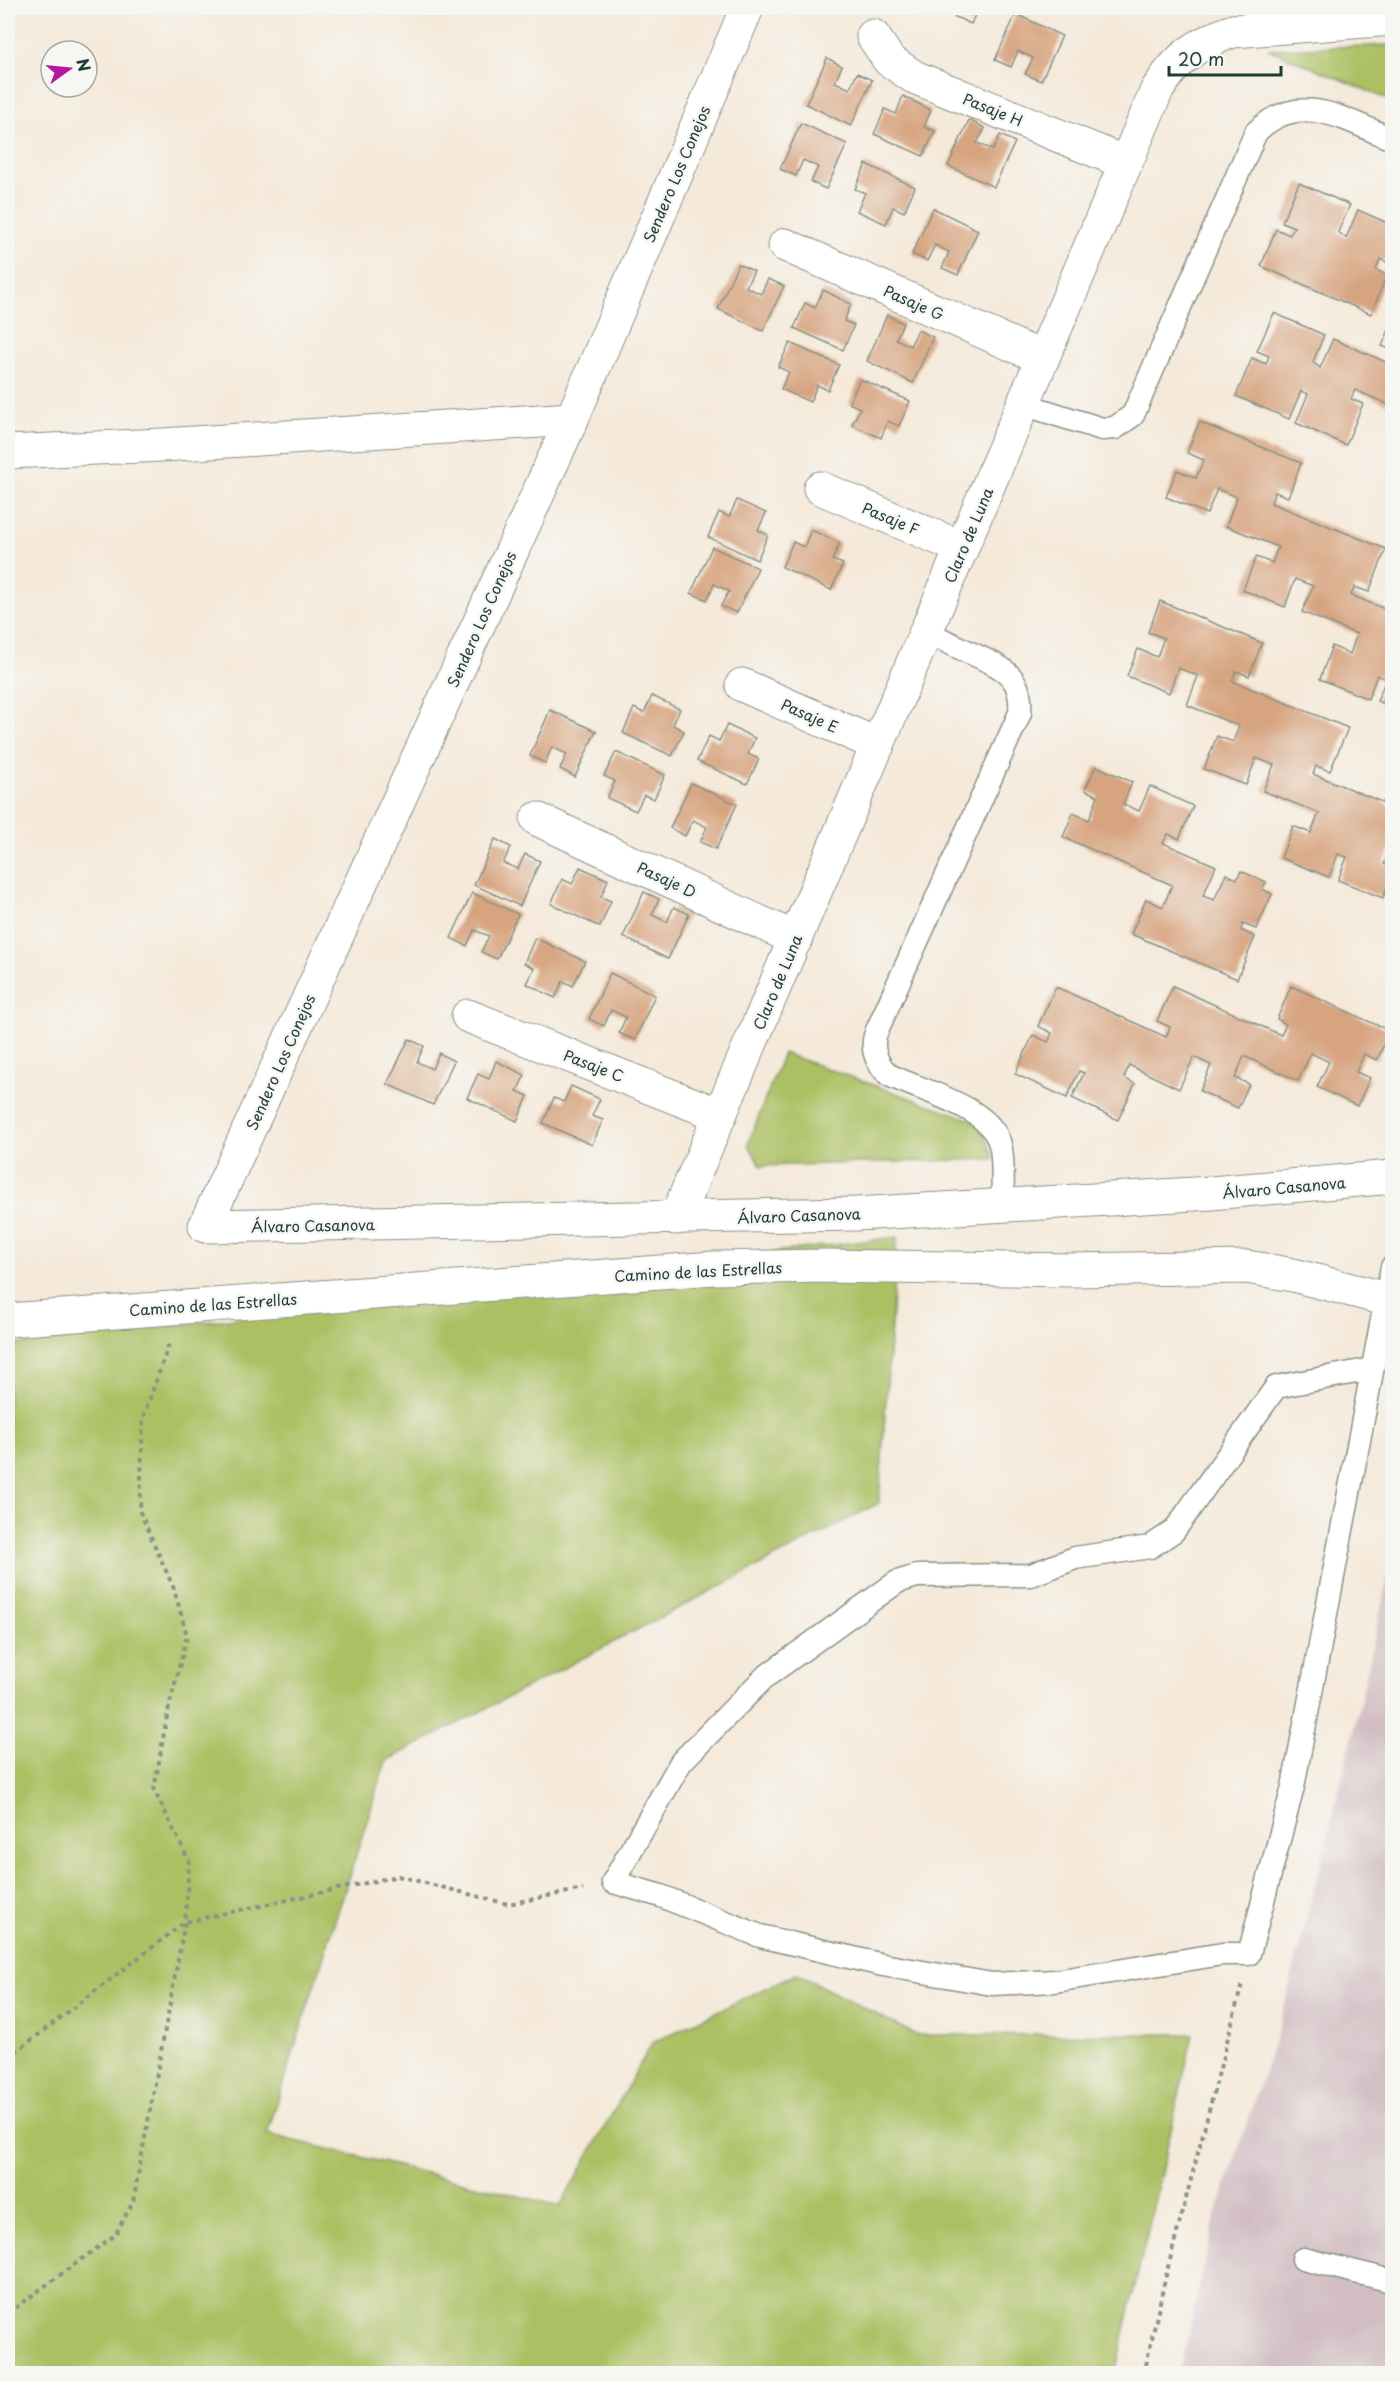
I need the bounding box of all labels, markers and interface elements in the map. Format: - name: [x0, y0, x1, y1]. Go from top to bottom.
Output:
- north arrow: [39, 39, 99, 99]
- scale bar: [1169, 39, 1282, 77]
- text: 20 m: [1178, 45, 1224, 72]
- text: N: [71, 56, 98, 74]
- street label: Pasaje H: [960, 87, 1026, 131]
- street label: Sendero Los Conejos: [637, 102, 715, 246]
- street label: Pasaje G: [880, 279, 948, 325]
- street label: Claro de Luna: [938, 483, 999, 586]
- street label: Pasaje F: [859, 496, 923, 540]
- street label: Sendero Los Conejos: [441, 547, 521, 691]
- street label: Pasaje E: [778, 692, 842, 738]
- street label: Pasaje D: [634, 855, 700, 903]
- street label: Claro de Luna: [747, 930, 808, 1033]
- street label: Sendero Los Conejos: [240, 990, 320, 1134]
- street label: Pasaje C: [561, 1043, 627, 1087]
- street label: Álvaro Casanova: [1221, 1170, 1347, 1204]
- street label: Álvaro Casanova: [737, 1201, 862, 1229]
- street label: Álvaro Casanova: [251, 1212, 376, 1238]
- street label: Camino de las Estrellas: [613, 1255, 783, 1287]
- street label: Camino de las Estrellas: [128, 1287, 298, 1321]

